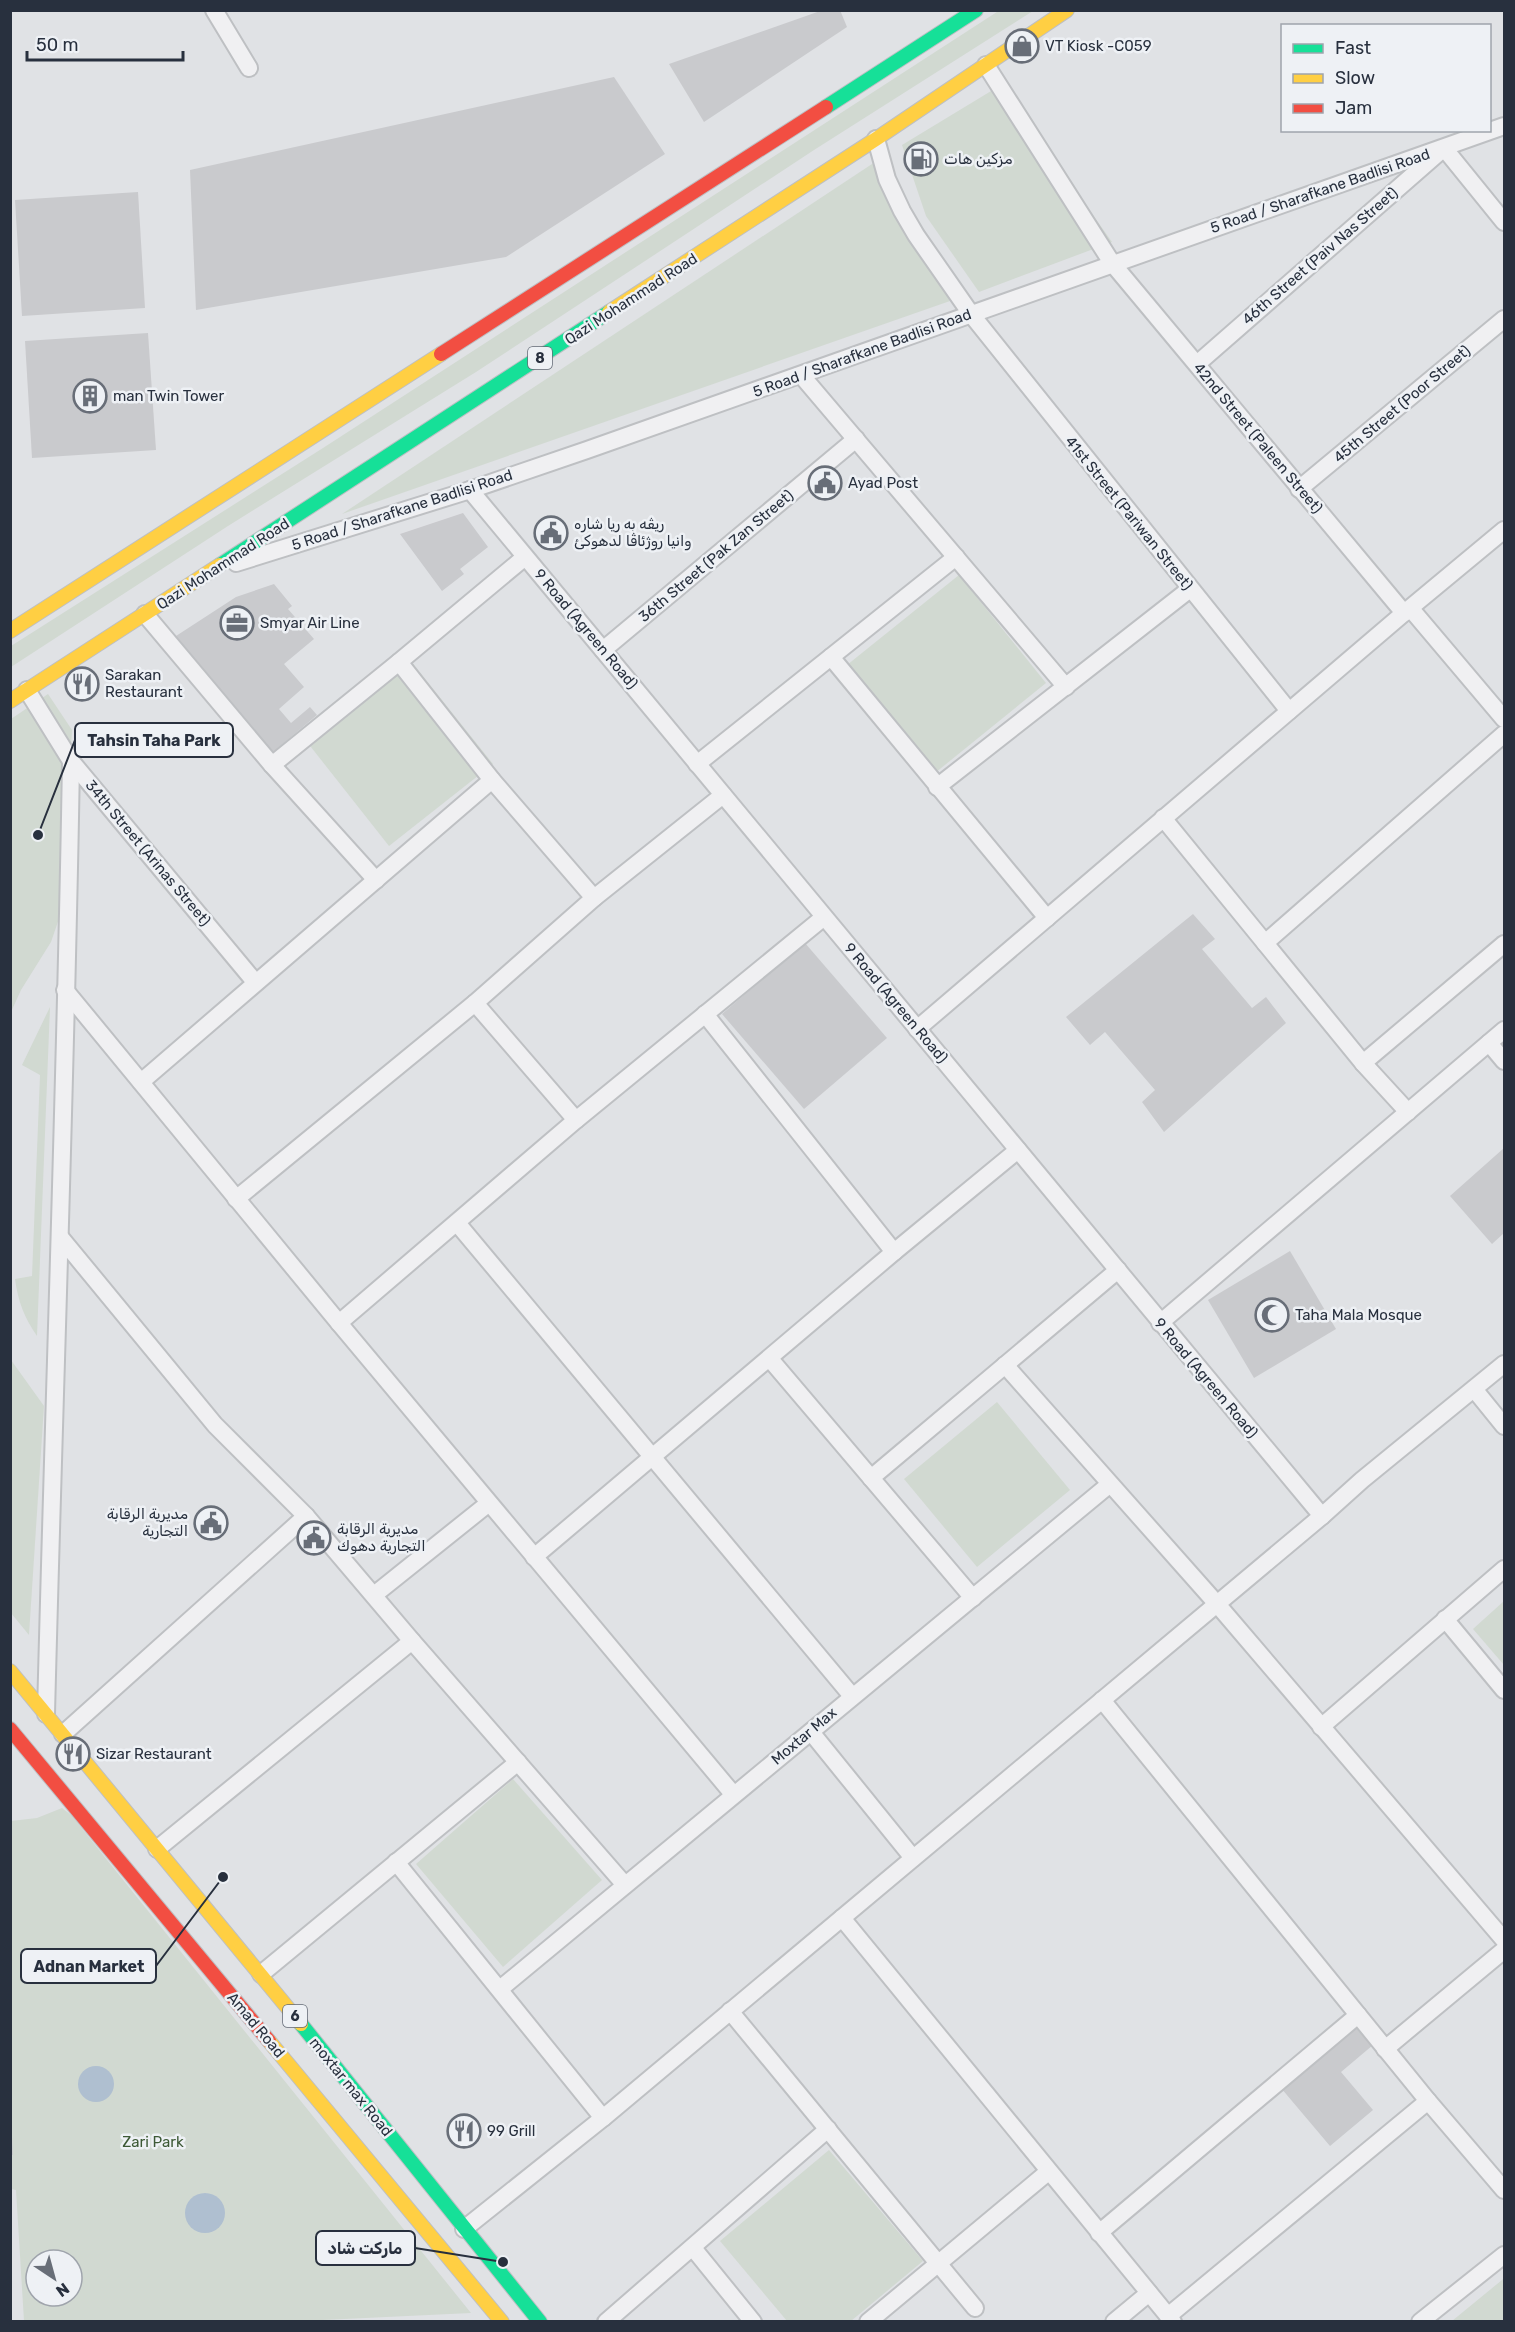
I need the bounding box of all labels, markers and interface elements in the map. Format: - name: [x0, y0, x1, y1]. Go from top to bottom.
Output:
- scale bar: [27, 24, 183, 62]
- legend: [1281, 24, 1491, 132]
- shop icon: VT Kiosk -C059: [1004, 28, 1040, 64]
- text: 50 m: [36, 34, 79, 56]
- place label: VT Kiosk -C059: [1045, 37, 1152, 55]
- text: Fast: [1335, 37, 1371, 59]
- text: Slow: [1335, 67, 1375, 89]
- text: Jam: [1335, 97, 1372, 119]
- fuel station icon: مزكين هات: [903, 141, 939, 177]
- street label: 5 Road / Sharafkane Badlisi Road: [1208, 145, 1432, 237]
- place label: مزكين هات: [944, 150, 1012, 168]
- street label: 46th Street (Paiv Nas Street): [1238, 183, 1402, 329]
- street label: Qazi Mohammad Road: [561, 249, 701, 349]
- street label: 5 Road / Sharafkane Badlisi Road: [750, 305, 974, 401]
- street label: 45th Street (Poor Street): [1330, 341, 1474, 467]
- road number: 8: [528, 347, 552, 369]
- street label: 42nd Street (Paleen Street): [1190, 359, 1326, 517]
- building icon: man Twin Tower: [72, 378, 108, 414]
- place label: man Twin Tower: [113, 387, 225, 405]
- street label: 41st Street (Pariwan Street): [1061, 432, 1197, 594]
- public building icon: Ayad Post: [807, 465, 843, 501]
- street label: 5 Road / Sharafkane Badlisi Road: [289, 466, 515, 554]
- place label: Ayad Post: [848, 474, 918, 492]
- street label: 36th Street (Pak Zan Street): [635, 486, 797, 626]
- street label: Qazi Mohammad Road: [153, 514, 293, 614]
- public building icon: ريڤه به ريا شاره وانيا روژئاڤا لدهوكئ: [533, 515, 569, 551]
- place label: ريڤه به ريا شاره وانيا روژئاڤا لدهوكئ: [574, 515, 692, 551]
- street label: 9 Road (Agreen Road): [531, 565, 641, 693]
- office icon: Smyar Air Line: [219, 605, 255, 641]
- place label: Smyar Air Line: [260, 614, 360, 632]
- restaurant icon: Sarakan Restaurant: [64, 666, 100, 702]
- place label: Sarakan Restaurant: [105, 666, 183, 701]
- callout: Tahsin Taha Park: [75, 723, 233, 757]
- text: Tahsin Taha Park: [87, 731, 221, 750]
- street label: 34th Street (Arinas Street): [82, 776, 214, 930]
- street label: 9 Road (Agreen Road): [841, 939, 951, 1067]
- mosque icon: Taha Mala Mosque: [1254, 1297, 1290, 1333]
- place label: Taha Mala Mosque: [1295, 1306, 1422, 1324]
- street label: 9 Road (Agreen Road): [1151, 1314, 1261, 1442]
- place label: مديرية الرقابة التجارية: [107, 1505, 188, 1540]
- public building icon: مديرية الرقابة التجارية: [193, 1505, 229, 1541]
- public building icon: مديرية الرقابة التجارية دهوك: [296, 1520, 332, 1556]
- place label: مديرية الرقابة التجارية دهوك: [337, 1520, 426, 1555]
- street label: Moxtar Max: [768, 1703, 840, 1769]
- restaurant icon: Sizar Restaurant: [55, 1736, 91, 1772]
- place label: Sizar Restaurant: [96, 1745, 212, 1763]
- callout: Adnan Market: [21, 1949, 156, 1983]
- text: Adnan Market: [34, 1957, 145, 1976]
- street label: Amad Road: [223, 1989, 289, 2061]
- road number: 6: [283, 2005, 307, 2027]
- street label: moxtar max Road: [306, 2034, 396, 2140]
- restaurant icon: 99 Grill: [446, 2113, 482, 2149]
- place label: 99 Grill: [487, 2122, 535, 2140]
- park label: Zari Park: [122, 2133, 184, 2151]
- callout: ماركت شاد: [316, 2231, 415, 2265]
- text: ماركت شاد: [328, 2239, 402, 2258]
- north arrow: [24, 2248, 84, 2308]
- text: N: [52, 2279, 73, 2301]

